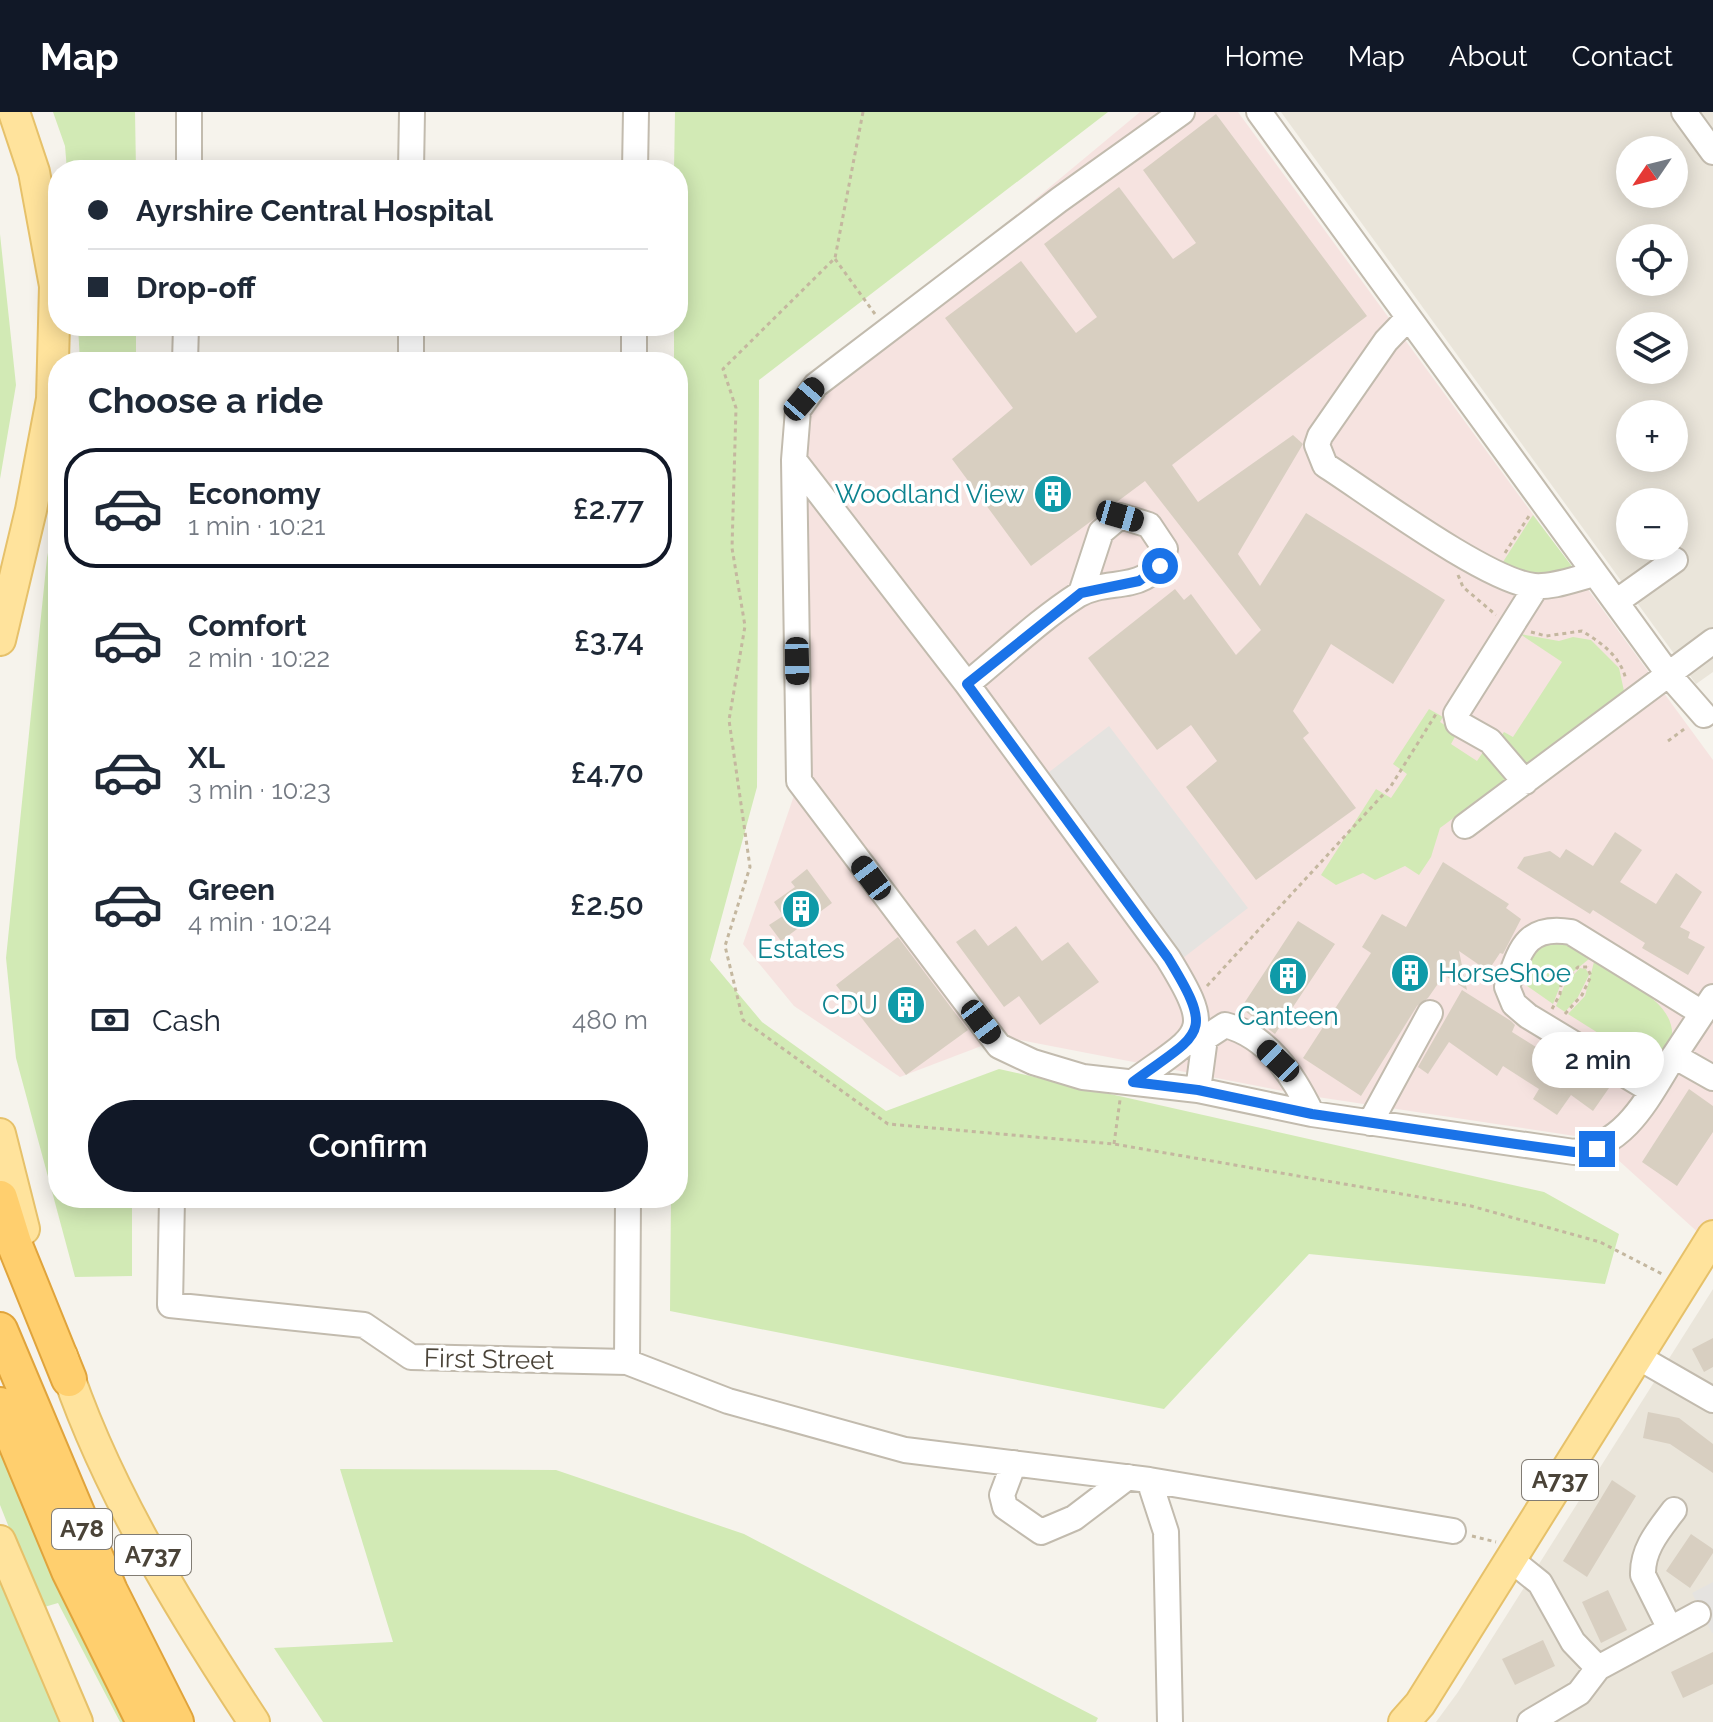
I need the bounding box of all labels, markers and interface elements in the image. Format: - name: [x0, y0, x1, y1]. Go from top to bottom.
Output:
- text: Map: [40, 34, 119, 79]
- text: Home: [1224, 40, 1304, 73]
- text: Map: [1348, 40, 1405, 73]
- text: About: [1449, 40, 1528, 73]
- text: Contact: [1572, 40, 1673, 73]
- north arrow: [1616, 136, 1688, 208]
- map controls: [1616, 136, 1688, 560]
- text: Ayrshire Central Hospital: [136, 193, 493, 228]
- button: locate: [1616, 224, 1688, 296]
- text: Drop-off: [136, 270, 256, 305]
- button: layers: [1616, 312, 1688, 384]
- car: [779, 373, 829, 425]
- text: Choose a ride: [88, 379, 323, 421]
- button: +: [1616, 400, 1688, 472]
- icon: car: [92, 472, 164, 544]
- building icon: Woodland View: [1032, 473, 1074, 515]
- text: Economy: [188, 476, 321, 511]
- place label: Woodland View: [835, 479, 1025, 509]
- button: −: [1616, 488, 1688, 560]
- text: £2.77: [573, 491, 644, 526]
- car: [1094, 498, 1146, 534]
- text: 1 min · 10:21: [188, 511, 325, 541]
- route start: [1142, 548, 1178, 584]
- icon: car: [92, 604, 164, 676]
- text: Comfort: [188, 608, 307, 643]
- text: £3.74: [574, 623, 644, 658]
- car: [785, 637, 809, 685]
- text: 2 min · 10:22: [188, 643, 330, 673]
- icon: car: [92, 736, 164, 808]
- text: XL: [188, 740, 225, 775]
- text: £4.70: [571, 755, 644, 790]
- text: 3 min · 10:23: [188, 775, 331, 805]
- car: [847, 852, 895, 904]
- icon: car: [92, 868, 164, 940]
- text: Green: [188, 872, 275, 907]
- text: £2.50: [570, 887, 644, 922]
- building icon: Estates: [780, 888, 822, 930]
- text: 4 min · 10:24: [188, 907, 331, 937]
- place label: Estates: [757, 934, 845, 964]
- building icon: HorseShoe: [1389, 952, 1431, 994]
- building icon: Canteen: [1267, 955, 1309, 997]
- place label: HorseShoe: [1438, 958, 1571, 988]
- building icon: CDU: [885, 984, 927, 1026]
- place label: CDU: [822, 990, 878, 1020]
- car: [957, 996, 1005, 1048]
- icon: cash: [88, 998, 132, 1042]
- place label: Canteen: [1237, 1001, 1339, 1031]
- text: Cash: [152, 1003, 221, 1038]
- text: 480 m: [572, 1005, 648, 1035]
- callout: 2 min: [1531, 1033, 1663, 1089]
- car: [1252, 1036, 1304, 1086]
- text: 2 min: [1565, 1045, 1631, 1075]
- button: Confirm: [88, 1100, 648, 1192]
- route end: [1579, 1131, 1615, 1167]
- street label: First Street: [424, 1343, 555, 1375]
- road number: A737: [1522, 1460, 1598, 1500]
- road number: A78: [52, 1509, 112, 1549]
- road number: A737: [115, 1535, 191, 1575]

